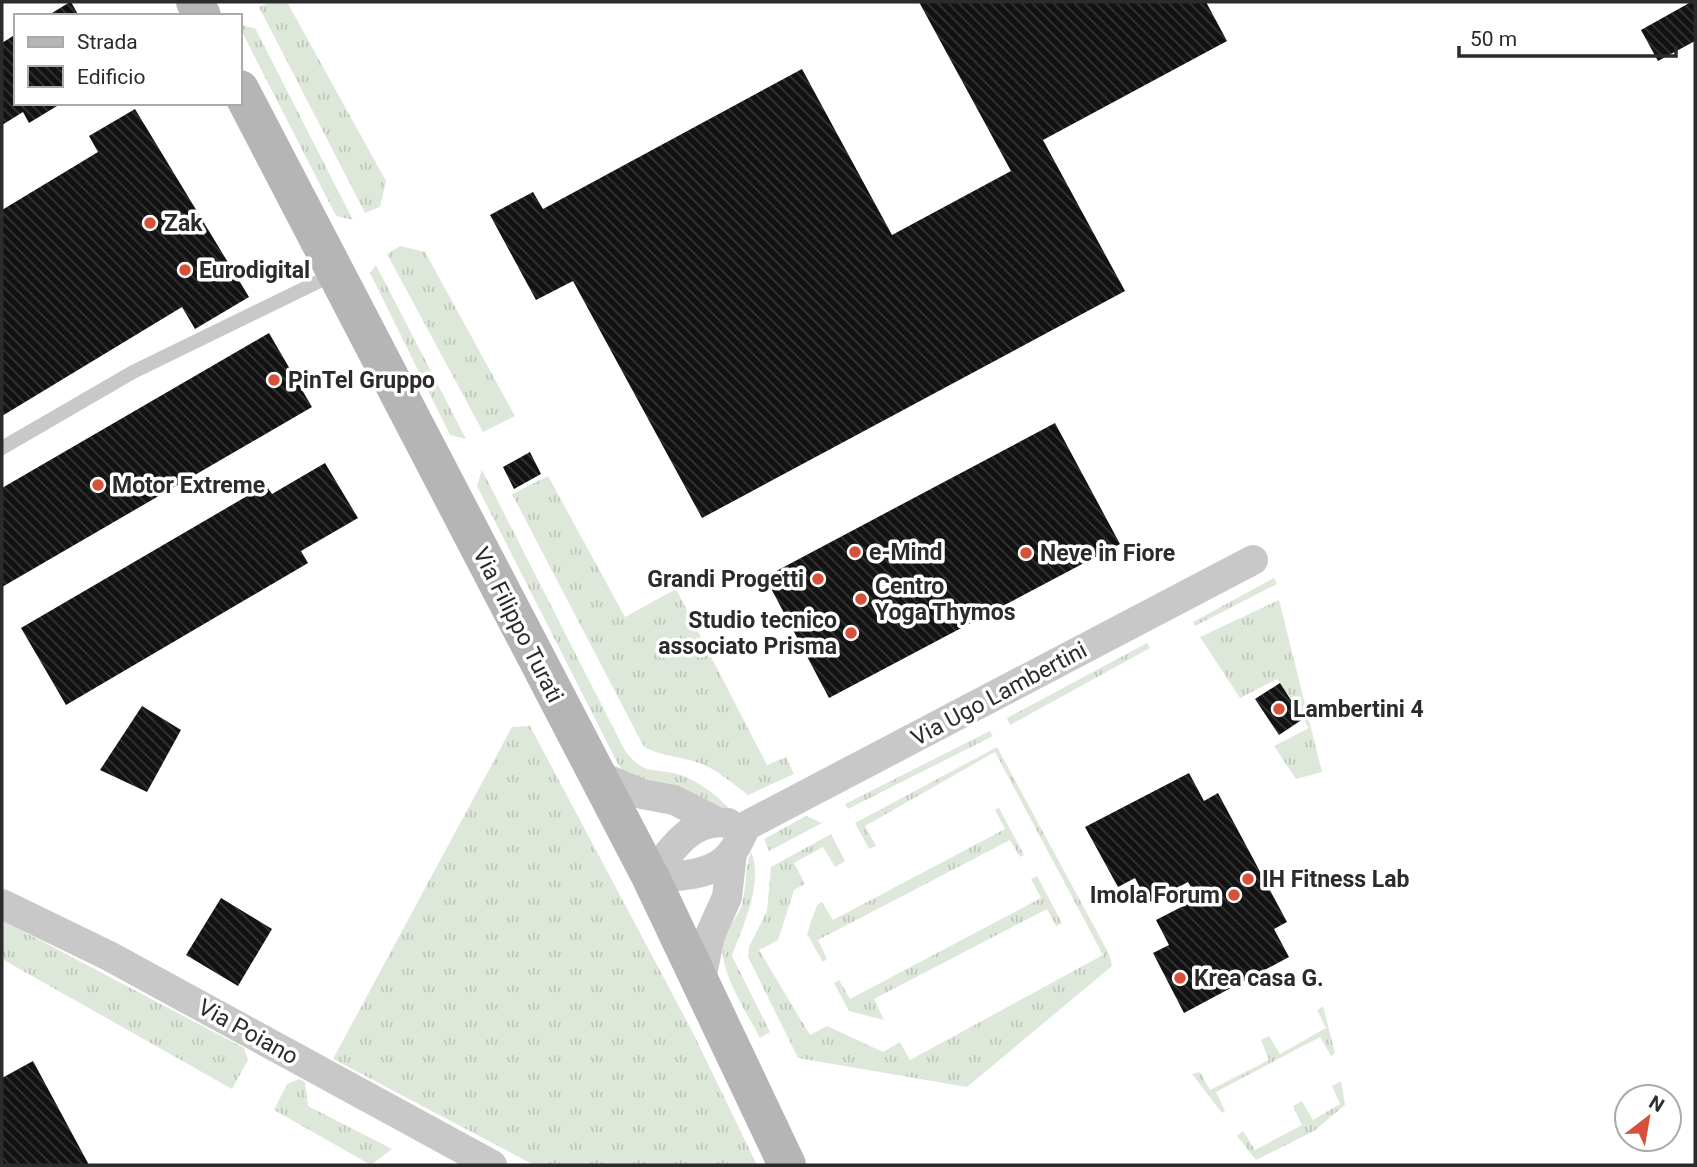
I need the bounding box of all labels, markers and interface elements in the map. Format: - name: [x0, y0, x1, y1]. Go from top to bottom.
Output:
- legend: [14, 14, 242, 105]
- scale bar: [1459, 14, 1676, 58]
- text: 50 m: [1470, 27, 1517, 51]
- text: Strada: [77, 30, 138, 54]
- text: Edificio: [77, 65, 145, 89]
- place label: Zak: [164, 210, 203, 237]
- marker: Zak: [142, 215, 158, 231]
- place label: Eurodigital: [199, 257, 310, 284]
- marker: Eurodigital: [177, 262, 193, 278]
- place label: PinTel Gruppo: [288, 367, 435, 394]
- marker: PinTel Gruppo: [266, 372, 282, 388]
- place label: Motor Extreme: [112, 472, 265, 499]
- marker: Motor Extreme: [90, 477, 106, 493]
- place label: e-Mind: [869, 539, 943, 566]
- place label: Neve in Fiore: [1040, 540, 1175, 567]
- street label: Via Filippo Turati: [467, 543, 569, 707]
- marker: e-Mind: [847, 544, 863, 560]
- marker: Neve in Fiore: [1018, 545, 1034, 561]
- place label: Grandi Progetti: [647, 566, 804, 593]
- marker: Grandi Progetti: [810, 571, 826, 587]
- place label: Centro Yoga Thymos: [875, 573, 1016, 626]
- marker: Centro Yoga Thymos: [853, 591, 869, 607]
- place label: Studio tecnico associato Prisma: [658, 607, 837, 660]
- marker: Studio tecnico associato Prisma: [843, 625, 859, 641]
- street label: Via Ugo Lambertini: [907, 636, 1091, 752]
- place label: Lambertini 4: [1293, 696, 1424, 723]
- marker: Lambertini 4: [1271, 701, 1287, 717]
- place label: IH Fitness Lab: [1262, 866, 1410, 893]
- marker: IH Fitness Lab: [1240, 871, 1256, 887]
- place label: Imola Forum: [1090, 882, 1220, 909]
- marker: Imola Forum: [1226, 887, 1242, 903]
- place label: Krea casa G.: [1194, 965, 1324, 992]
- marker: Krea casa G.: [1172, 970, 1188, 986]
- street label: Via Poiano: [193, 994, 303, 1070]
- north arrow: [1613, 1083, 1683, 1153]
- text: N: [1645, 1091, 1668, 1117]

